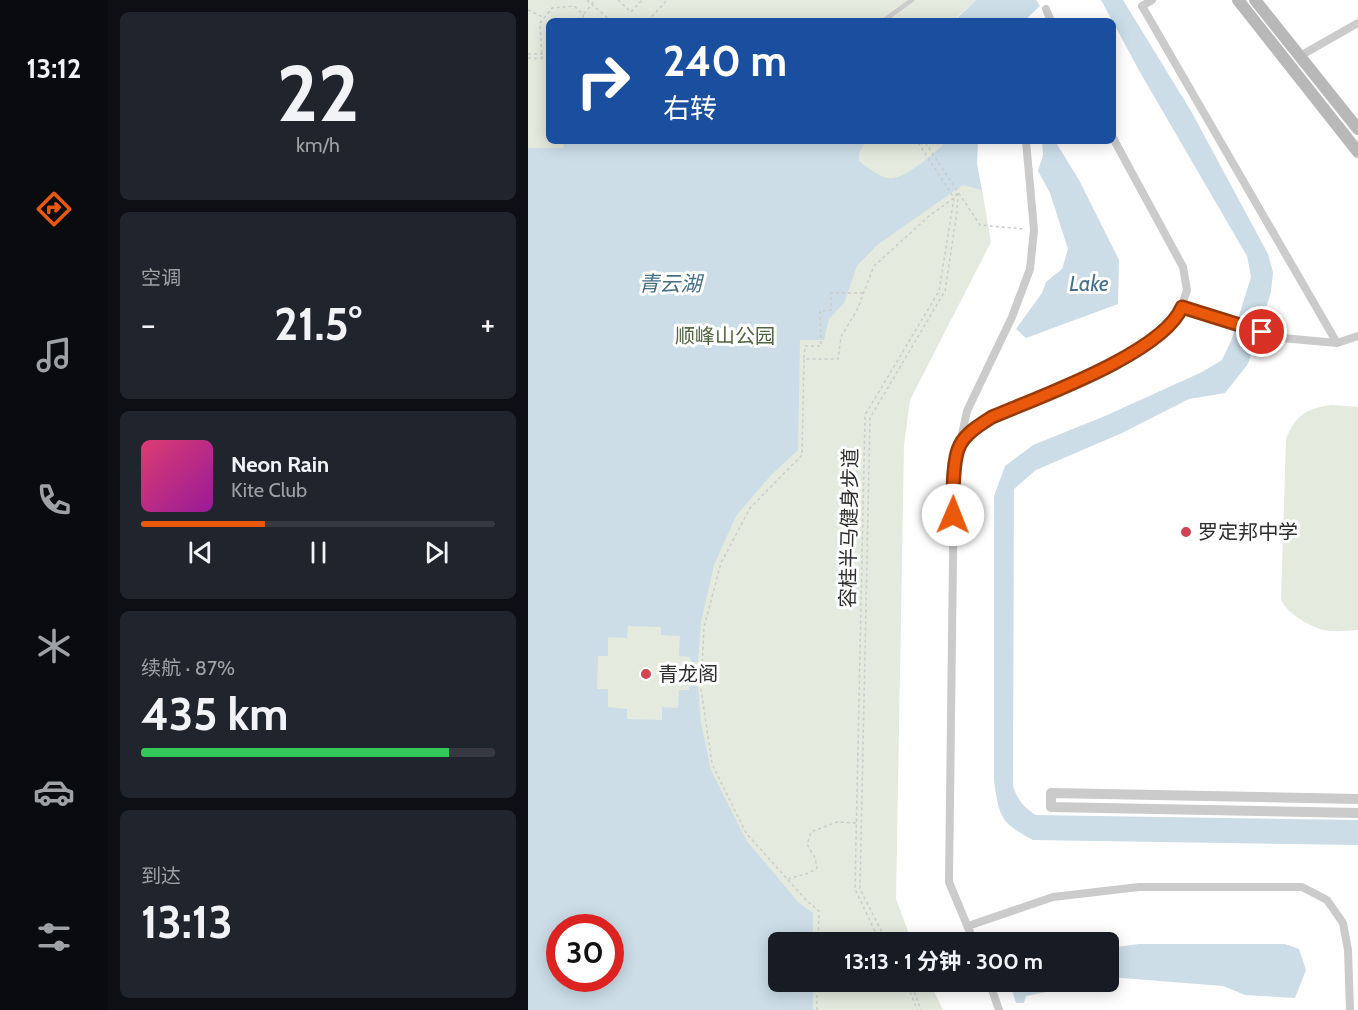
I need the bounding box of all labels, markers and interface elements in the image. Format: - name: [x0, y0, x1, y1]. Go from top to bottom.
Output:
- text: 240 m: [663, 35, 787, 87]
- icon: right: [564, 42, 642, 120]
- text: 22: [277, 46, 359, 141]
- text: 13:12: [27, 52, 81, 85]
- text: 右转: [663, 92, 717, 125]
- text: km/h: [296, 133, 340, 157]
- icon: directions: [33, 188, 75, 230]
- text: 空调: [141, 266, 181, 290]
- water label: 青云湖: [639, 271, 704, 296]
- water label: Lake: [1069, 271, 1109, 296]
- text: 21.5°: [274, 297, 362, 351]
- text: −: [141, 304, 156, 344]
- text: +: [480, 304, 495, 344]
- pin: [1236, 306, 1287, 357]
- icon: arrive: [1245, 315, 1278, 348]
- park label: 顺峰山公园: [675, 324, 775, 348]
- icon: music: [33, 334, 75, 376]
- street label: 容桂半马健身步道: [836, 448, 862, 608]
- text: Neon Rain: [231, 451, 329, 478]
- text: Kite Club: [231, 478, 307, 502]
- icon: phone: [33, 479, 75, 521]
- position arrow: [921, 483, 985, 547]
- place label: 罗定邦中学: [1198, 520, 1298, 544]
- marker: 罗定邦中学: [1179, 525, 1193, 539]
- icon: previous: [184, 536, 217, 569]
- icon: pause: [302, 536, 335, 569]
- icon: next: [420, 536, 453, 569]
- icon: climate: [33, 625, 75, 667]
- text: 续航 · 87%: [141, 656, 235, 680]
- place label: 青龙阁: [658, 662, 718, 686]
- marker: 青龙阁: [639, 667, 653, 681]
- text: 435 km: [141, 687, 288, 741]
- icon: car: [33, 771, 75, 813]
- text: 到达: [141, 864, 181, 888]
- text: 13:13: [141, 895, 233, 949]
- speed limit sign: 30: [546, 914, 624, 992]
- icon: filters: [33, 916, 75, 958]
- text: 13:13 · 1 分钟 · 300 m: [844, 948, 1043, 975]

